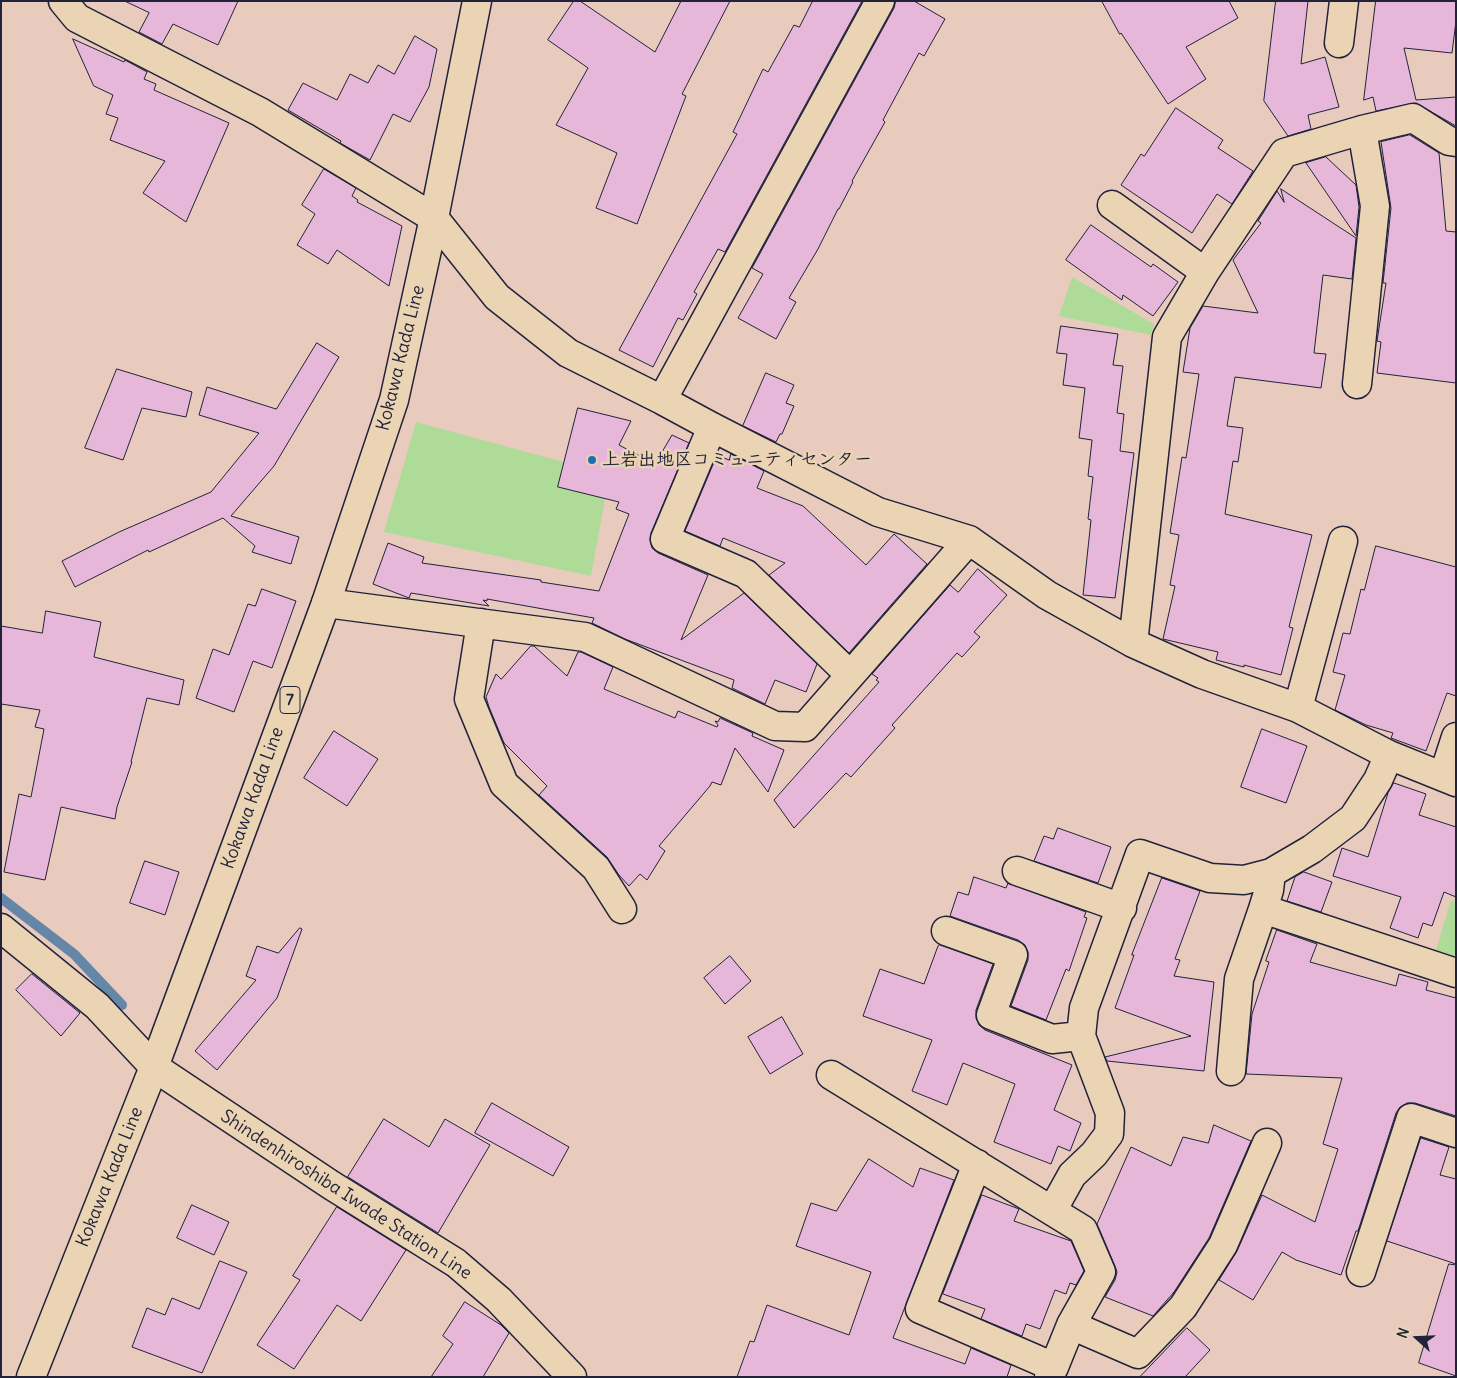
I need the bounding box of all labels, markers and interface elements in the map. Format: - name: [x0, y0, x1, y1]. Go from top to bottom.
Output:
- street label: Kokawa Kada Line: [372, 283, 430, 433]
- place label: 上岩出地区コミュニティセンター: [602, 449, 872, 471]
- marker: 上岩出地区コミュニティセンター: [586, 454, 598, 466]
- road number: 7: [280, 686, 300, 714]
- street label: Kokawa Kada Line: [217, 724, 289, 872]
- street label: Kokawa Kada Line: [72, 1104, 148, 1250]
- street label: Shindenhiroshiba Iwade Station Line: [216, 1106, 476, 1284]
- north arrow: [1392, 1313, 1442, 1363]
- text: N: [1393, 1325, 1413, 1340]

